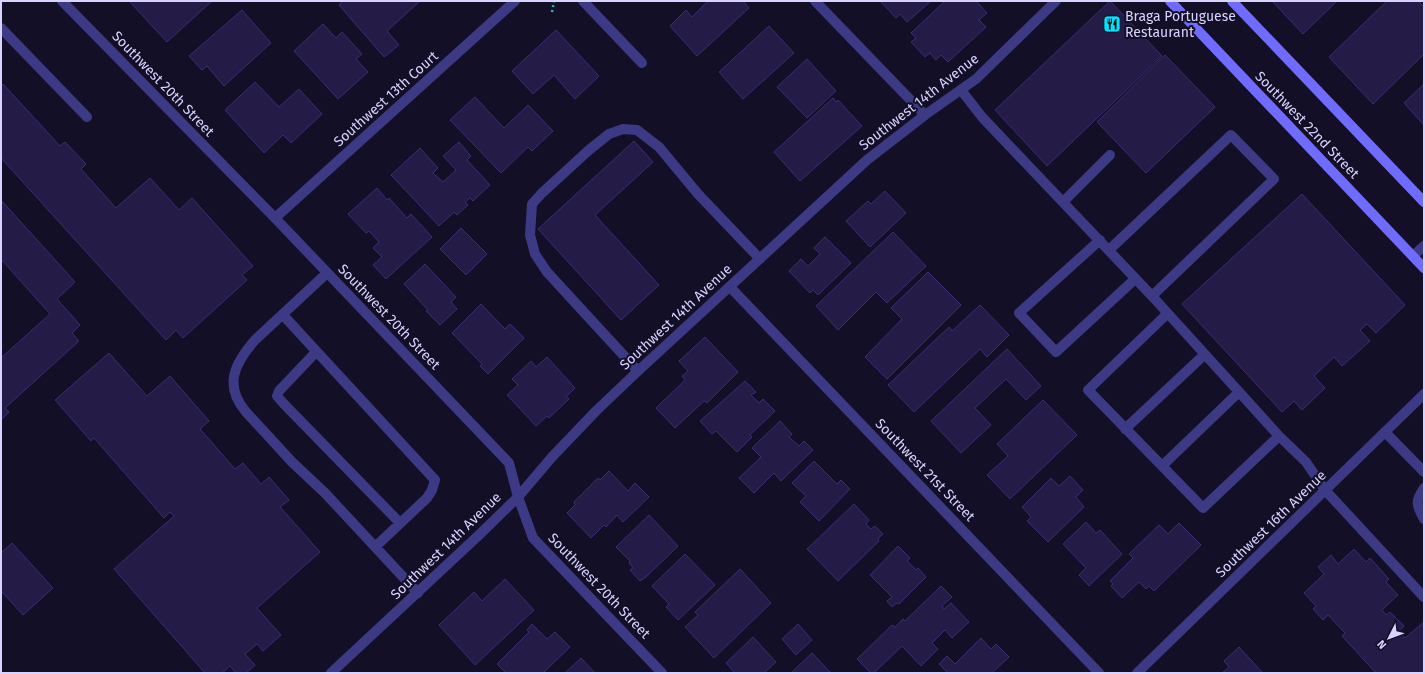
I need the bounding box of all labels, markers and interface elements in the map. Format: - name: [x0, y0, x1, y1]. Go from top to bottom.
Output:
- place label: Braga Portuguese Restaurant: [1125, 8, 1236, 41]
- restaurant icon: Braga Portuguese Restaurant: [1102, 14, 1122, 34]
- street label: Southwest 20th Street: [108, 28, 218, 141]
- street label: Southwest 13th Court: [330, 47, 442, 150]
- street label: Southwest 14th Avenue: [856, 50, 982, 154]
- street label: Southwest 22nd Street: [1251, 68, 1363, 183]
- street label: Southwest 20th Street: [334, 261, 444, 374]
- street label: Southwest 14th Avenue: [616, 261, 736, 373]
- street label: Southwest 21st Street: [872, 415, 979, 526]
- street label: Southwest 16th Avenue: [1212, 467, 1330, 581]
- street label: Southwest 14th Avenue: [387, 489, 505, 603]
- street label: Southwest 20th Street: [544, 530, 654, 643]
- north arrow: [1369, 618, 1409, 658]
- text: N: [1375, 637, 1389, 651]

